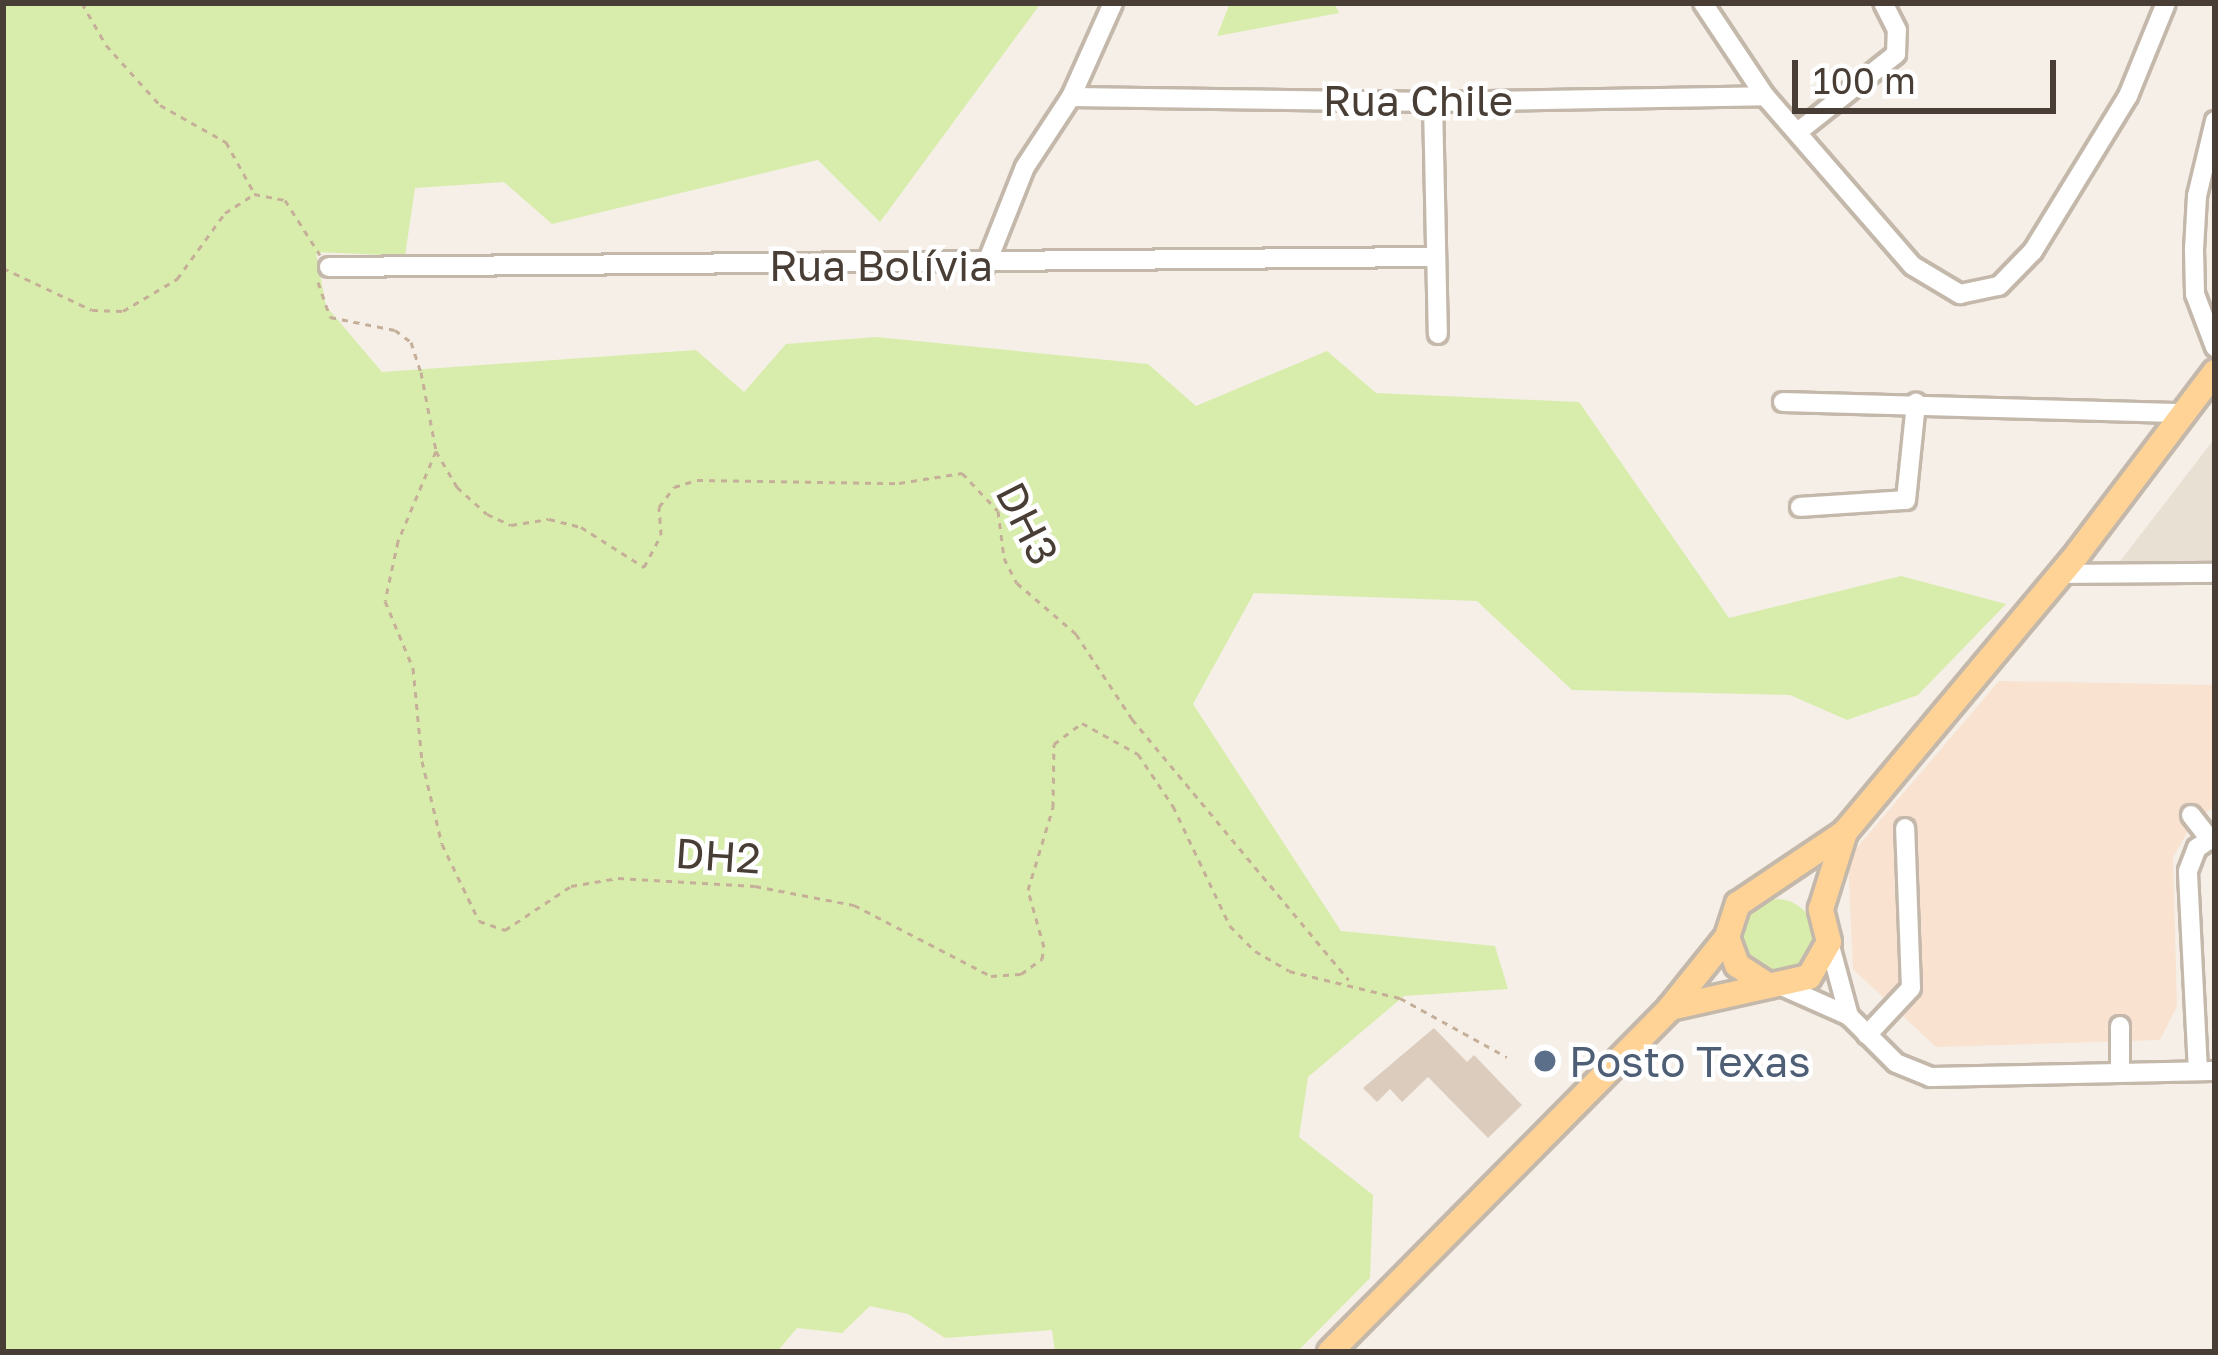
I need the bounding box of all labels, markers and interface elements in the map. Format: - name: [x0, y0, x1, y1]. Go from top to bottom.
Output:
- scale bar: [1798, 36, 2062, 110]
- text: 100 m: [1813, 59, 1916, 102]
- street label: Rua Chile: [1323, 75, 1513, 125]
- street label: Rua Bolívia: [769, 240, 993, 290]
- street label: DH3: [986, 473, 1070, 573]
- street label: DH2: [674, 827, 762, 883]
- place label: Posto Texas: [1569, 1036, 1810, 1086]
- marker: Posto Texas: [1532, 1048, 1558, 1074]

